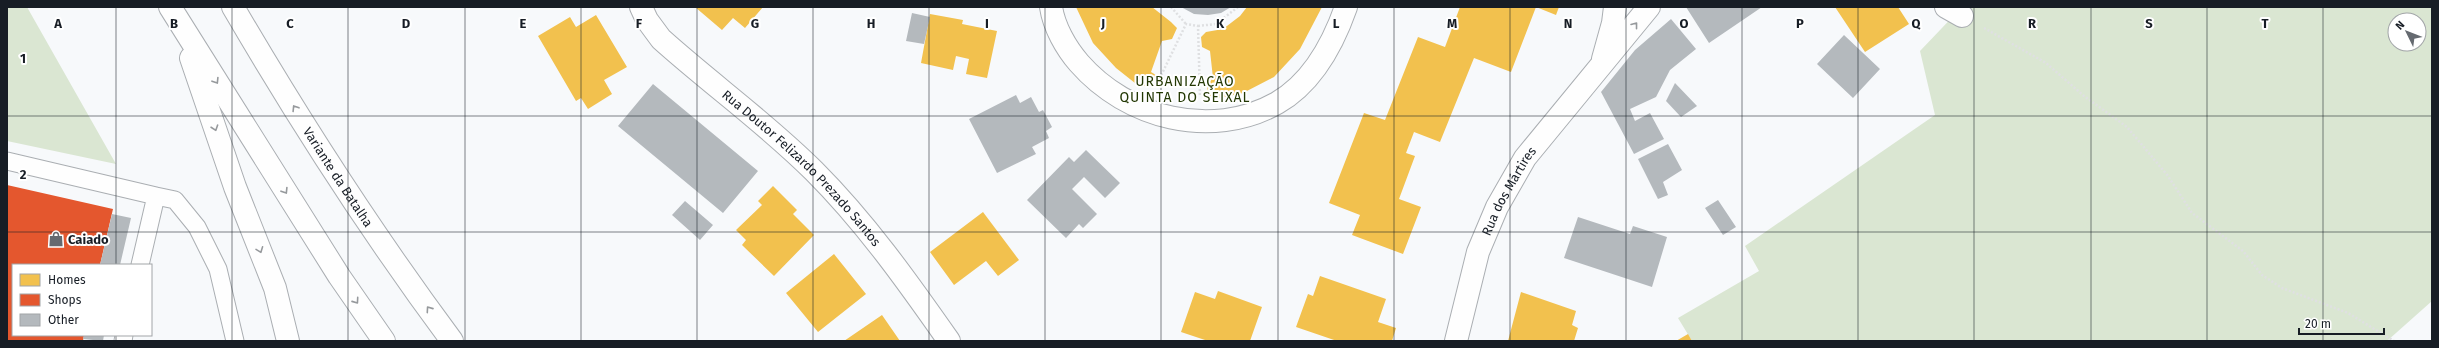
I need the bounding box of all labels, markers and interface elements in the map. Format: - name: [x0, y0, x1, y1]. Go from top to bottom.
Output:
- north arrow: [2387, 12, 2427, 52]
- text: A: [53, 16, 62, 31]
- text: B: [170, 16, 178, 31]
- text: C: [286, 16, 294, 31]
- text: D: [402, 16, 411, 31]
- text: E: [520, 16, 527, 31]
- text: F: [636, 16, 643, 31]
- text: G: [751, 16, 759, 31]
- text: H: [867, 16, 875, 31]
- text: I: [985, 16, 989, 31]
- text: J: [1100, 16, 1105, 31]
- text: K: [1216, 16, 1225, 31]
- text: L: [1333, 16, 1340, 31]
- text: M: [1447, 16, 1457, 31]
- text: N: [1564, 16, 1572, 31]
- text: O: [1680, 16, 1689, 31]
- text: P: [1796, 16, 1804, 31]
- text: Q: [1912, 16, 1922, 31]
- text: R: [2028, 16, 2037, 31]
- text: S: [2145, 16, 2153, 31]
- text: T: [2261, 16, 2269, 31]
- text: N: [2393, 18, 2407, 33]
- one-way arrow: [1631, 22, 1638, 29]
- text: 1: [20, 51, 26, 66]
- district label: URBANIZAÇÃO QUINTA DO SEIXAL: [1119, 73, 1251, 106]
- one-way arrow: [211, 77, 219, 84]
- street label: Rua Doutor Felizardo Prezado Santos: [719, 87, 884, 249]
- one-way arrow: [292, 105, 300, 112]
- one-way arrow: [210, 124, 219, 131]
- street label: Variante da Batalha: [300, 125, 376, 230]
- street label: Rua dos Mártires: [1479, 144, 1539, 238]
- text: 2: [20, 167, 27, 182]
- one-way arrow: [281, 187, 288, 194]
- shop icon: Caiado: [47, 230, 65, 248]
- place label: Caiado: [68, 232, 109, 247]
- one-way arrow: [255, 246, 263, 253]
- legend: [12, 264, 152, 336]
- text: Homes: [48, 273, 86, 287]
- text: Shops: [48, 293, 82, 307]
- one-way arrow: [351, 296, 358, 303]
- one-way arrow: [427, 307, 434, 314]
- scale bar: [2299, 310, 2384, 336]
- text: Other: [48, 313, 79, 327]
- text: 20 m: [2305, 317, 2331, 331]

